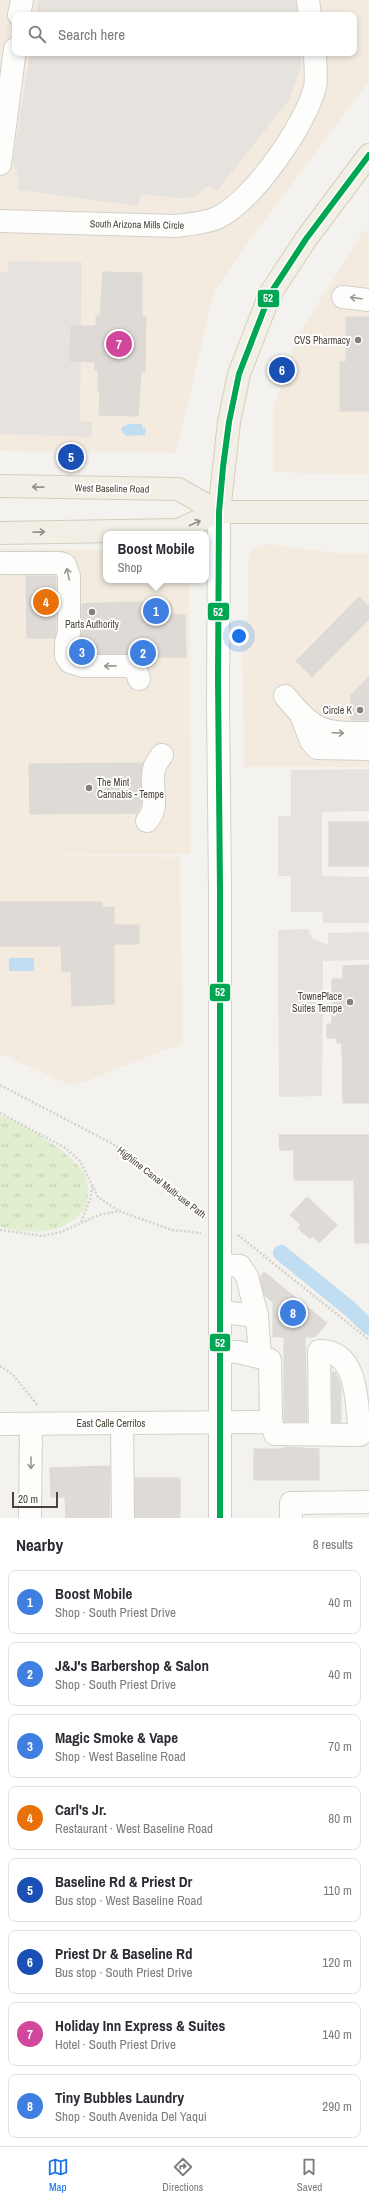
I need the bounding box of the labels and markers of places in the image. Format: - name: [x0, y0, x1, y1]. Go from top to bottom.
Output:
- pin: 7: [106, 329, 132, 359]
- place label: CVS Pharmacy: [294, 334, 351, 347]
- marker: CVS Pharmacy: [353, 335, 363, 345]
- pin: 6: [269, 355, 295, 385]
- pin: 5: [58, 442, 84, 472]
- pin: 4: [33, 587, 59, 617]
- pin: 1: [143, 596, 169, 626]
- marker: Parts Authority: [87, 607, 97, 617]
- place label: Parts Authority: [65, 618, 120, 631]
- pin: 3: [69, 637, 95, 667]
- pin: 2: [130, 638, 156, 668]
- place label: Circle K: [323, 704, 353, 717]
- marker: Circle K: [355, 705, 365, 715]
- place label: The Mint Cannabis - Tempe: [97, 776, 164, 801]
- marker: The Mint Cannabis - Tempe: [84, 783, 94, 793]
- place label: TownePlace Suites Tempe: [292, 990, 342, 1015]
- marker: TownePlace Suites Tempe: [345, 997, 355, 1007]
- pin: 8: [280, 1298, 306, 1328]

